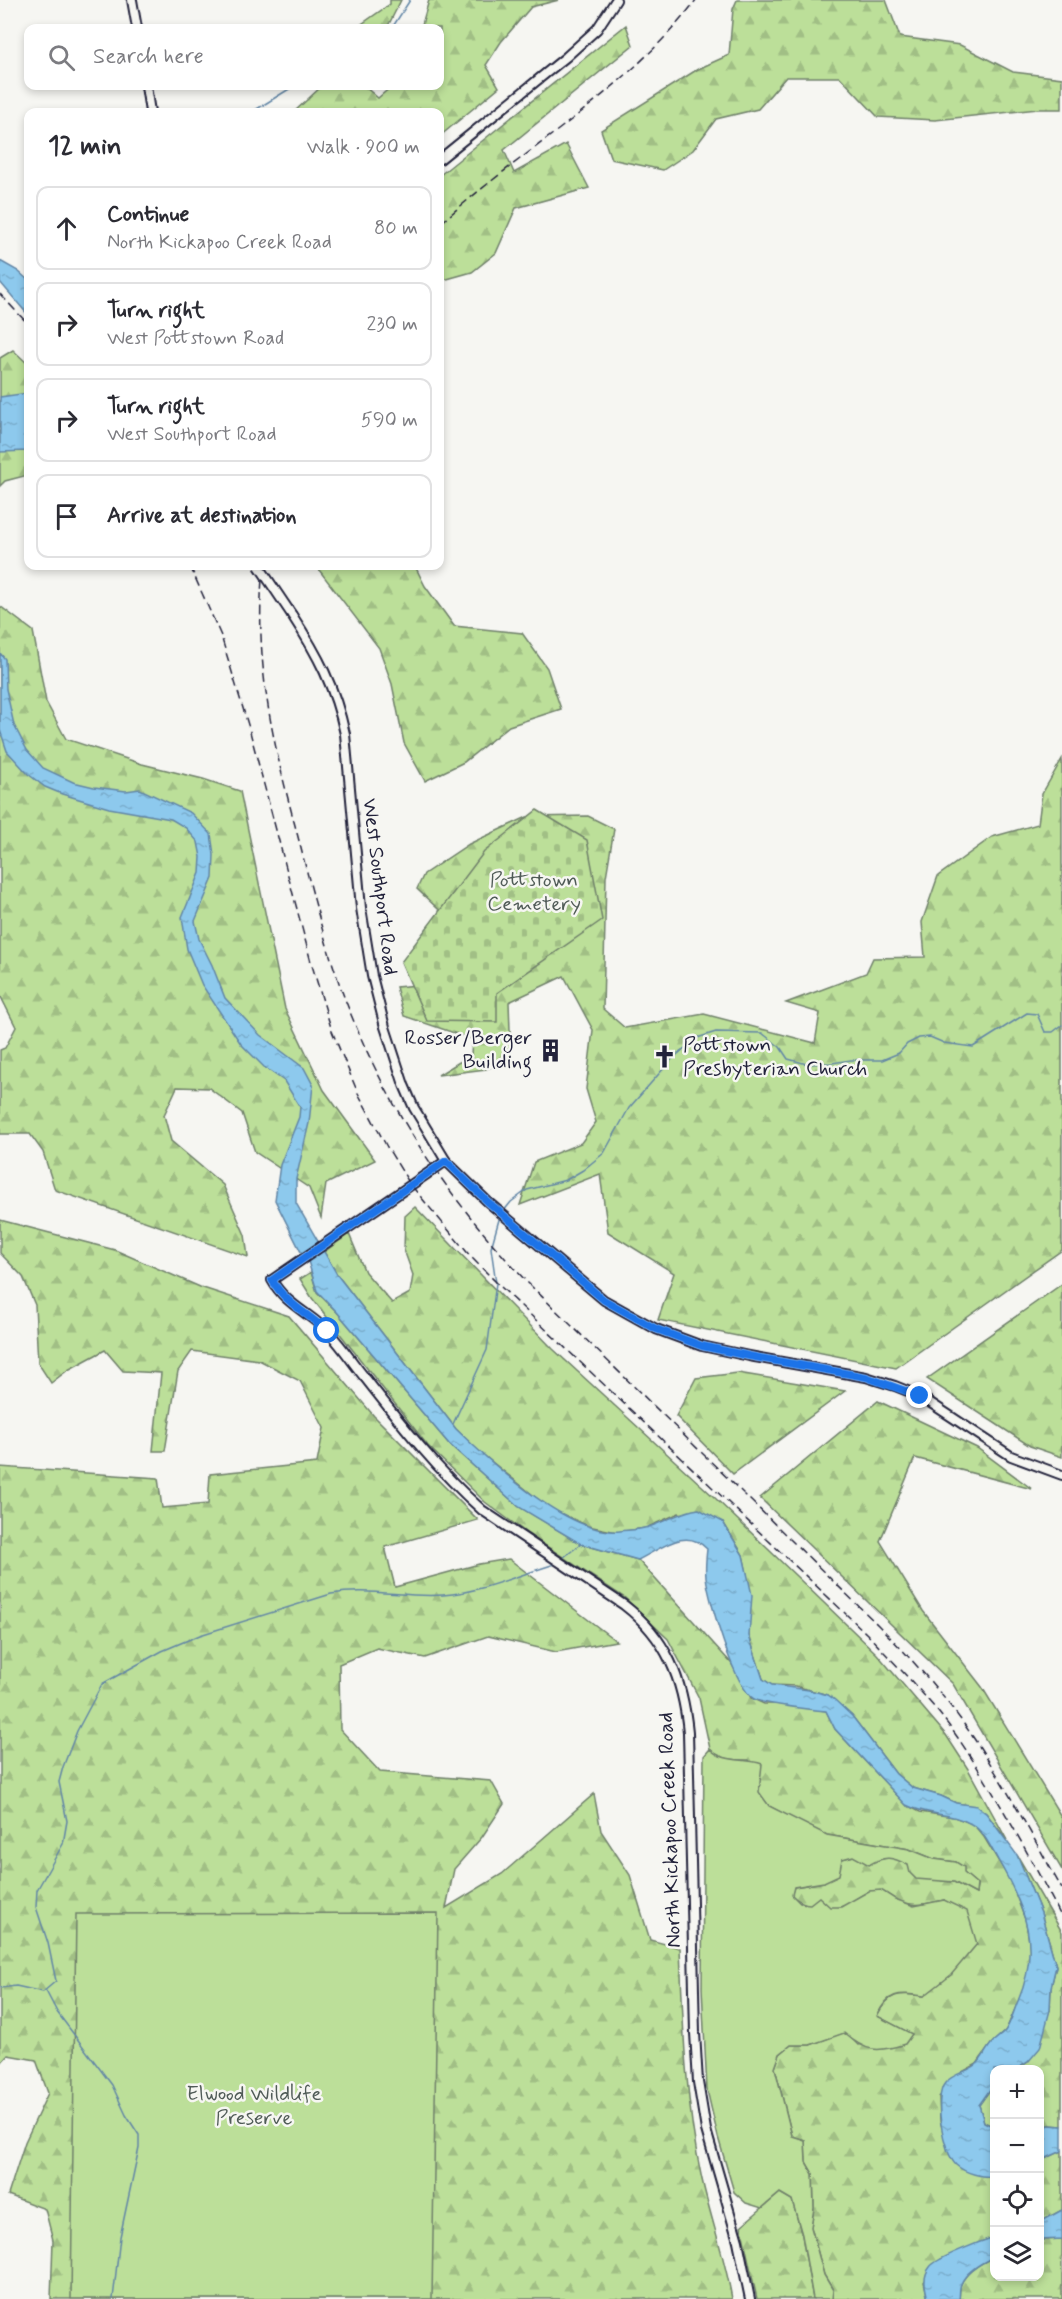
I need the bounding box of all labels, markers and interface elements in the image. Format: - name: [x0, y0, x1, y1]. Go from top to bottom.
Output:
- search box: [24, 24, 444, 90]
- icon: search: [45, 41, 78, 74]
- text: Search here: [93, 43, 204, 71]
- text: 12 min: [48, 130, 122, 164]
- text: Walk · 900 m: [307, 134, 420, 161]
- text: Continue: [107, 201, 189, 229]
- icon: ahead: [50, 212, 83, 245]
- text: 80 m: [374, 215, 418, 242]
- text: North Kickapoo Creek Road: [107, 229, 332, 256]
- text: Turn right: [107, 297, 205, 325]
- icon: right: [50, 308, 83, 341]
- text: 230 m: [366, 311, 418, 338]
- text: West Pottstown Road: [107, 325, 284, 352]
- text: Turn right: [107, 393, 205, 421]
- icon: right: [50, 404, 83, 437]
- text: 590 m: [361, 407, 418, 434]
- text: West Southport Road: [107, 421, 277, 448]
- icon: arrive: [50, 500, 83, 533]
- text: Arrive at destination: [107, 502, 297, 530]
- street label: West Southport Road: [355, 797, 405, 977]
- park label: Pottstown Cemetery: [487, 866, 581, 918]
- place label: Rosser/Berger Building: [405, 1024, 532, 1078]
- place label: Pottstown Presbyterian Church: [683, 1031, 867, 1083]
- building icon: Rosser/Berger Building: [537, 1037, 563, 1063]
- church icon: Pottstown Presbyterian Church: [652, 1044, 678, 1070]
- route start: [313, 1317, 339, 1343]
- route end: [906, 1382, 932, 1408]
- street label: North Kickapoo Creek Road: [652, 1712, 688, 1948]
- map controls: [990, 2065, 1044, 2281]
- button: +: [990, 2065, 1044, 2119]
- park label: Elwood Wildlife Preserve: [187, 2080, 321, 2132]
- button: −: [990, 2119, 1044, 2173]
- button: locate: [990, 2173, 1044, 2227]
- button: layers: [990, 2227, 1044, 2281]

